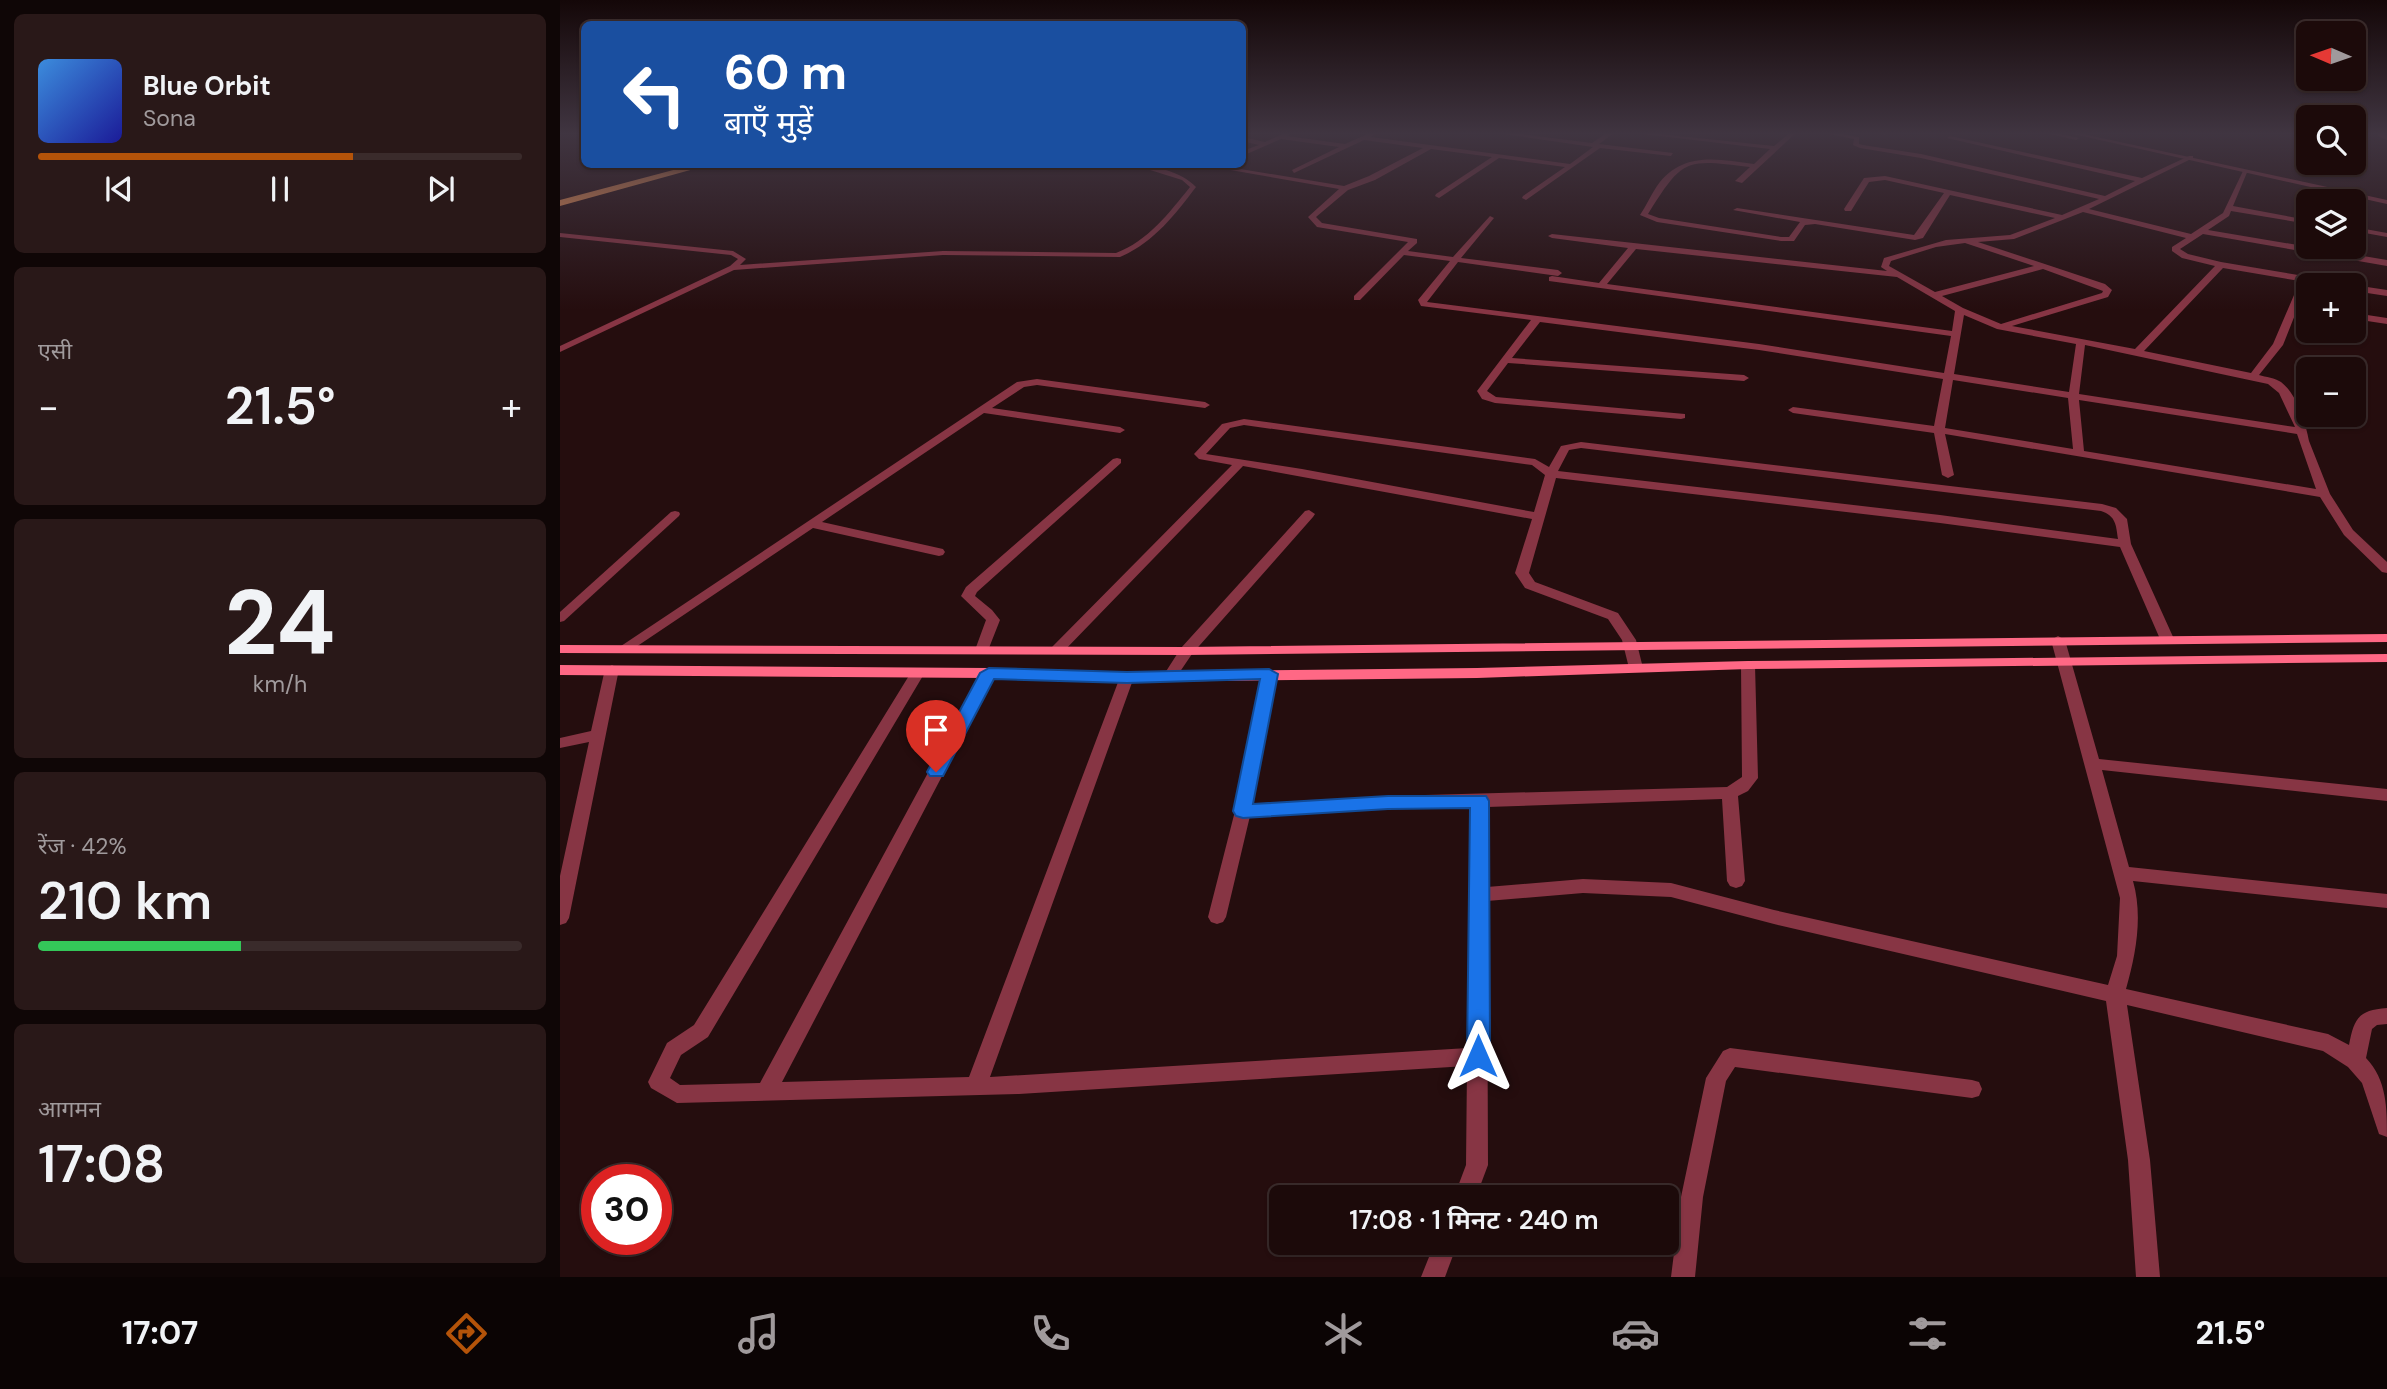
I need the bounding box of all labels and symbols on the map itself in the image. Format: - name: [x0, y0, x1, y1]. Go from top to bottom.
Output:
- north arrow: [2296, 21, 2366, 91]
- pin: [906, 700, 966, 772]
- position arrow: [1441, 1019, 1515, 1093]
- speed limit sign: 30: [581, 1164, 672, 1255]

